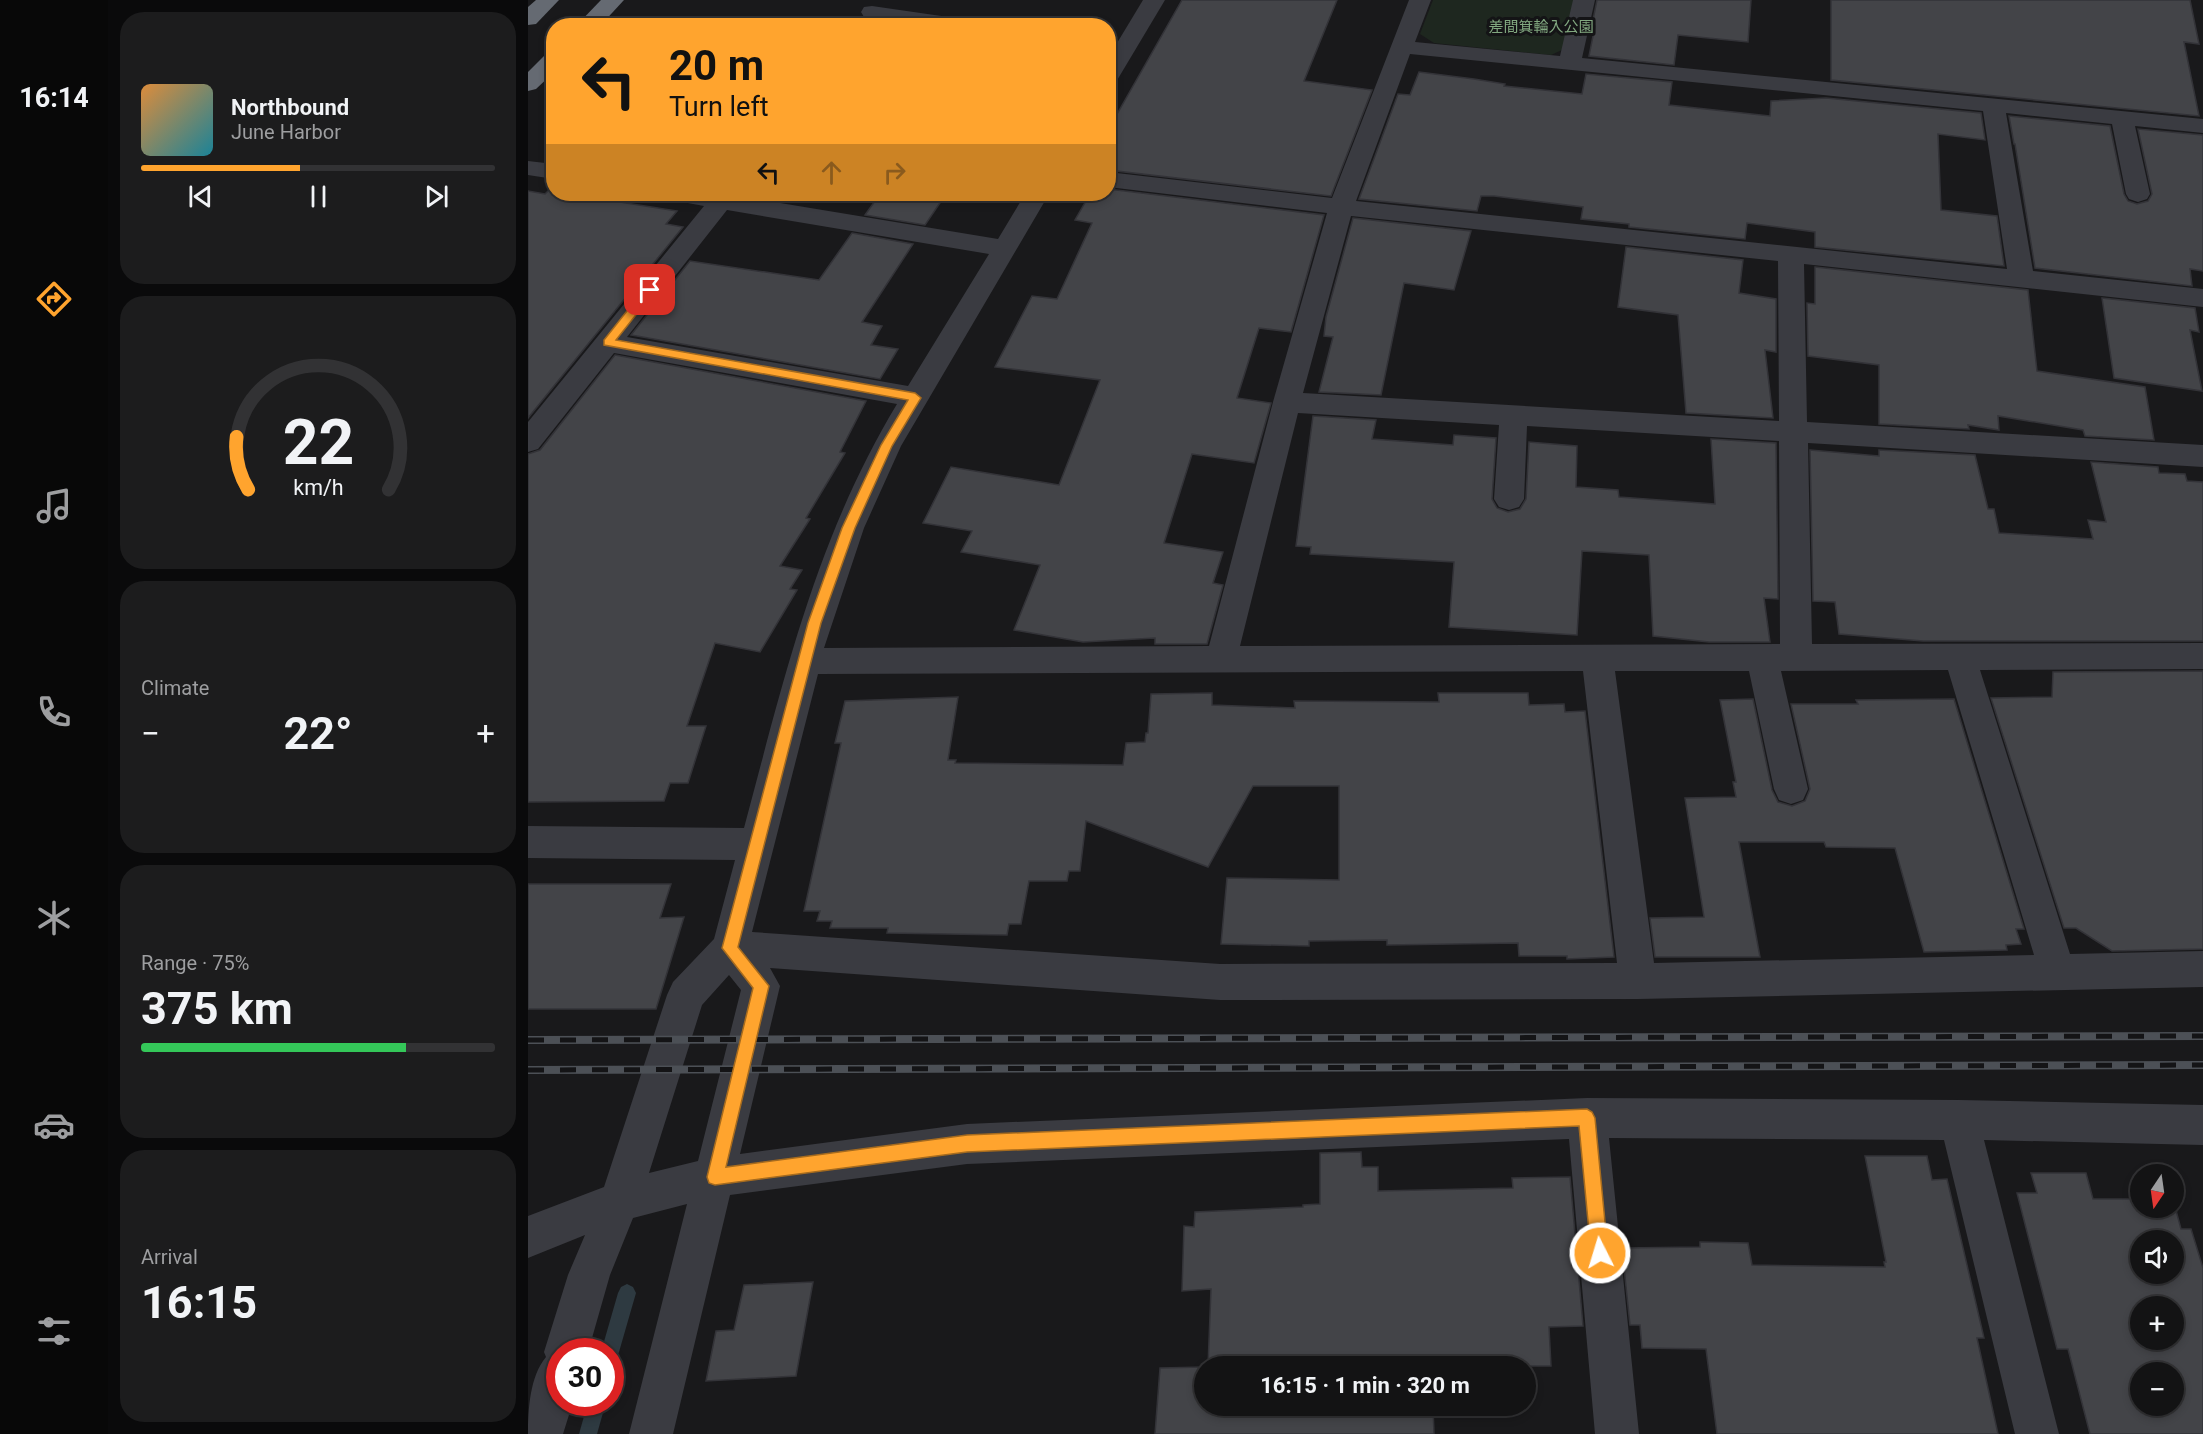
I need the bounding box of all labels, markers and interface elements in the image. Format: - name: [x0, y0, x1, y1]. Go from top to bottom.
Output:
- park label: 差間箕輪入公園: [1488, 18, 1594, 36]
- text: 20 m: [669, 41, 764, 90]
- icon: left: [570, 42, 648, 120]
- text: 16:14: [19, 82, 89, 114]
- text: Turn left: [669, 91, 769, 123]
- text: Northbound: [231, 95, 349, 120]
- text: June Harbor: [231, 120, 341, 144]
- icon: left: [752, 156, 785, 189]
- icon: ahead: [815, 156, 848, 189]
- icon: right: [878, 156, 911, 189]
- icon: previous: [184, 180, 217, 213]
- icon: pause: [302, 180, 335, 213]
- icon: next: [420, 180, 453, 213]
- pin: [624, 264, 675, 315]
- icon: arrive: [633, 273, 666, 306]
- icon: directions: [33, 278, 75, 320]
- text: 22: [282, 406, 354, 479]
- text: km/h: [293, 475, 343, 500]
- icon: music: [33, 485, 75, 527]
- text: Climate: [141, 676, 209, 700]
- icon: phone: [33, 691, 75, 733]
- text: 22°: [283, 707, 353, 760]
- text: −: [141, 714, 160, 753]
- text: +: [476, 714, 495, 753]
- icon: climate: [33, 897, 75, 939]
- text: Range · 75%: [141, 951, 249, 975]
- text: 375 km: [141, 982, 293, 1035]
- icon: car: [33, 1104, 75, 1146]
- north arrow: [2130, 1164, 2184, 1218]
- map controls: [2130, 1164, 2184, 1416]
- position arrow: [1568, 1221, 1632, 1285]
- button: sound: [2130, 1230, 2184, 1284]
- text: Arrival: [141, 1245, 198, 1269]
- text: 16:15: [141, 1276, 257, 1329]
- button: +: [2130, 1296, 2184, 1350]
- icon: filters: [33, 1310, 75, 1352]
- speed limit sign: 30: [546, 1338, 624, 1416]
- button: −: [2130, 1362, 2184, 1416]
- text: 16:15 · 1 min · 320 m: [1260, 1373, 1470, 1398]

